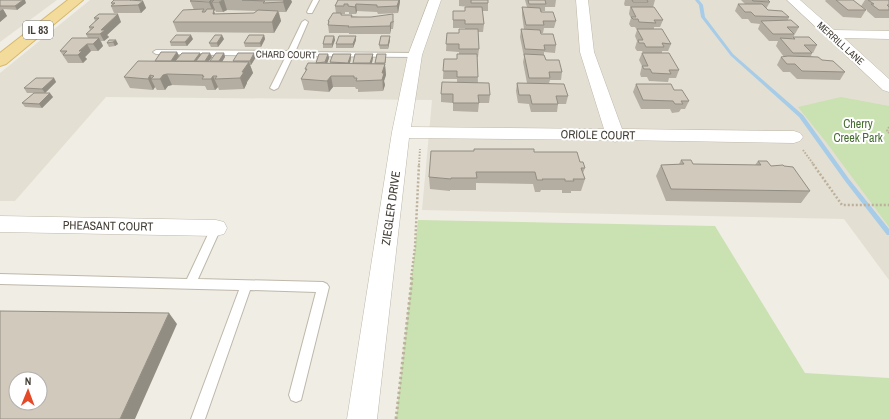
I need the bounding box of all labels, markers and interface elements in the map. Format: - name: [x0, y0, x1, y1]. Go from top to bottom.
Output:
- street label: MERRILL LANE: [814, 19, 867, 68]
- road number: IL 83: [23, 21, 53, 39]
- street label: CHARD COURT: [256, 47, 316, 62]
- park label: Cherry Creek Park: [833, 116, 883, 146]
- street label: ORIOLE COURT: [560, 126, 636, 144]
- street label: ZIEGLER DRIVE: [378, 170, 404, 246]
- street label: PHEASANT COURT: [63, 217, 153, 235]
- north arrow: [8, 371, 48, 411]
- text: N: [25, 374, 32, 388]

